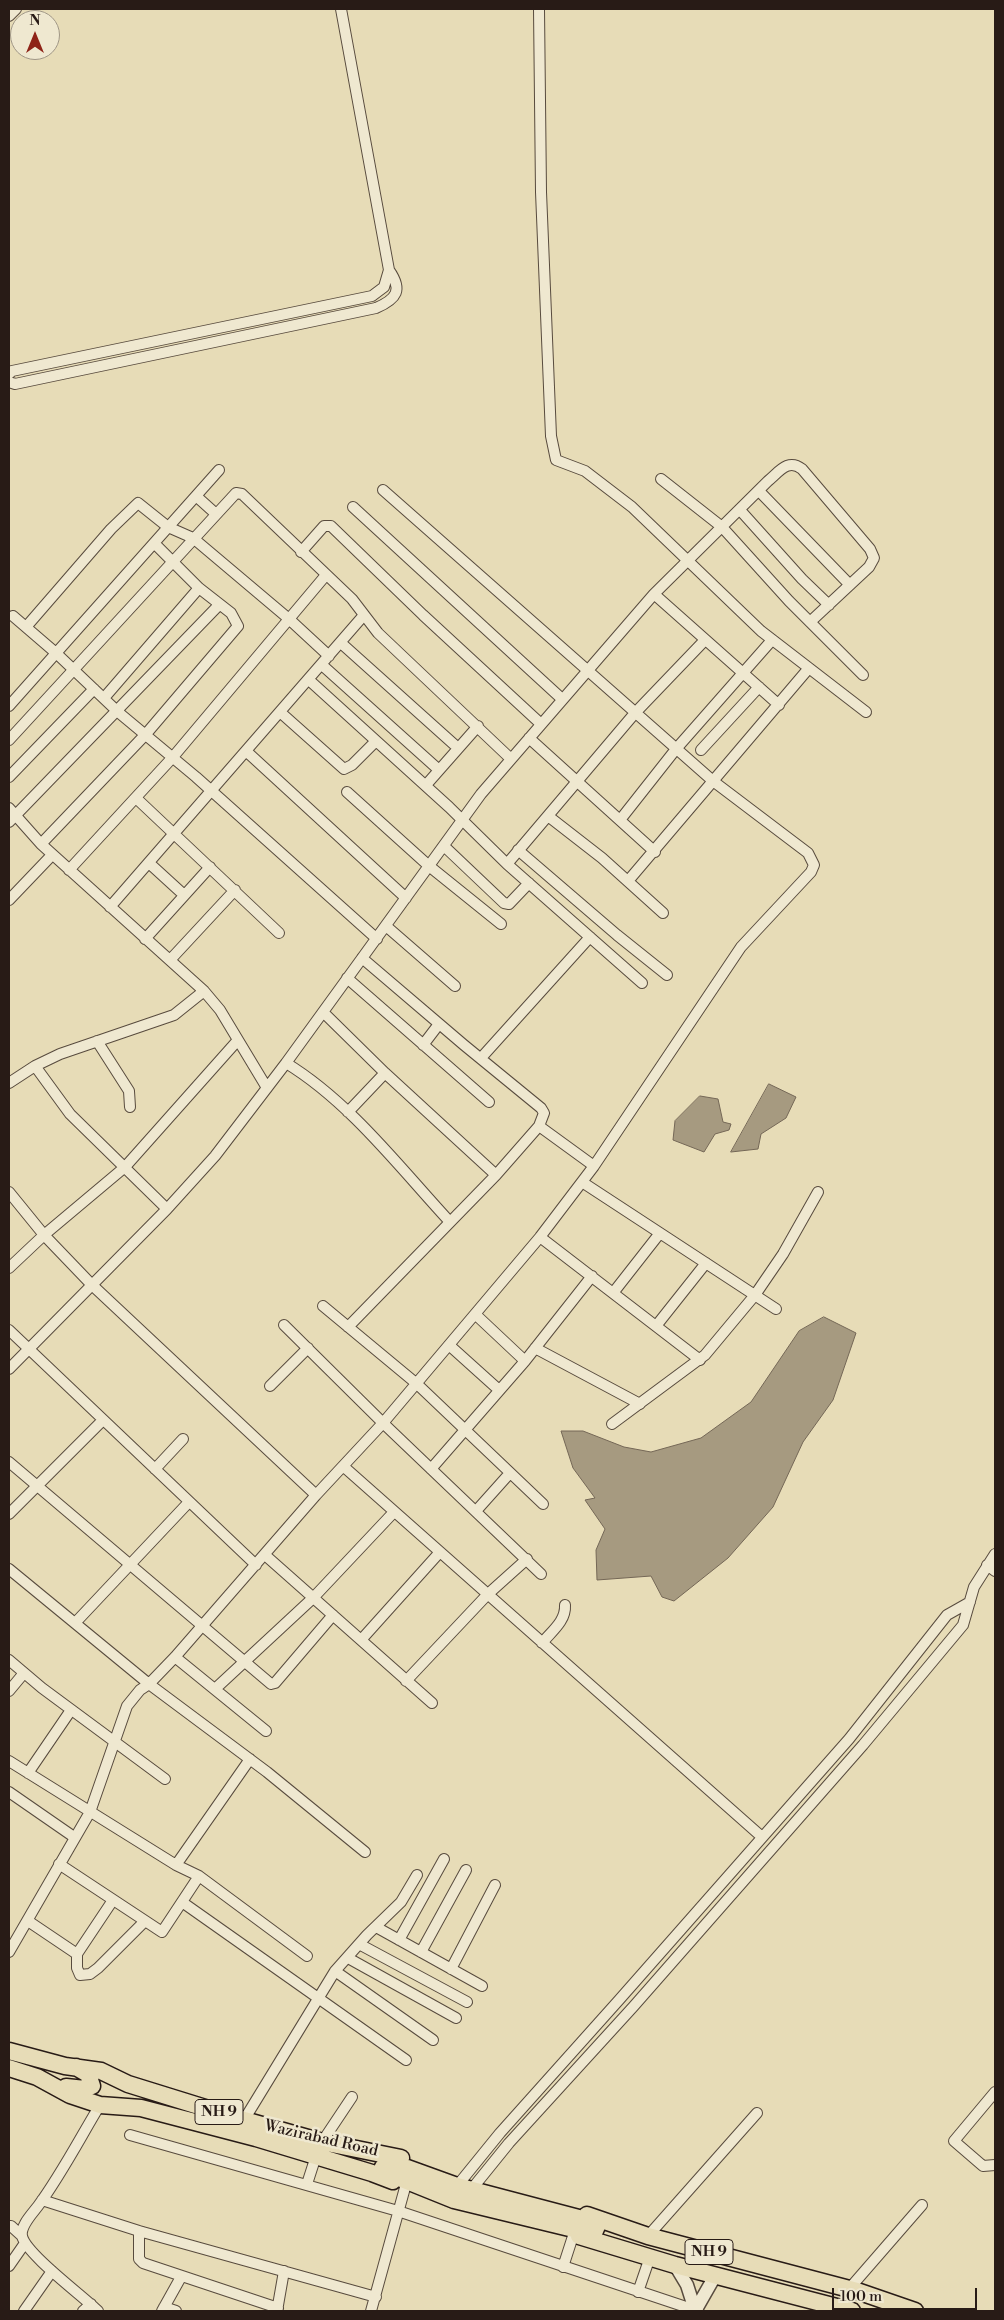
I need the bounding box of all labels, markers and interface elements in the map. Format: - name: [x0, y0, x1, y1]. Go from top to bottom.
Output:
- north arrow: [10, 10, 60, 60]
- text: N: [29, 12, 41, 30]
- road number: NH 9: [195, 2100, 243, 2124]
- street label: Wazirabad Road: [262, 2117, 380, 2161]
- road number: NH 9: [685, 2240, 733, 2264]
- scale bar: [834, 2278, 979, 2310]
- text: 100 m: [840, 2287, 882, 2306]

